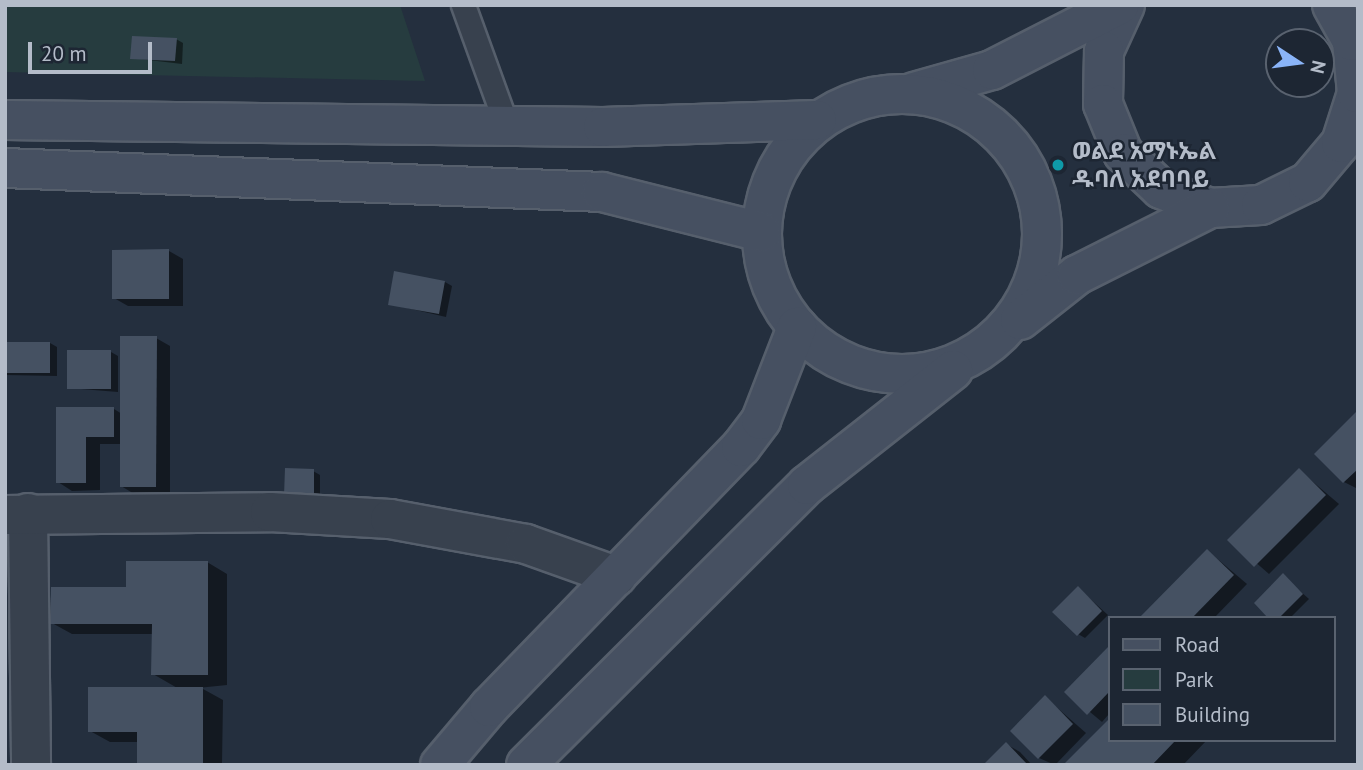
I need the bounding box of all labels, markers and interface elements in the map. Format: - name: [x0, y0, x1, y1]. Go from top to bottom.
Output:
- scale bar: [32, 28, 156, 72]
- north arrow: [1265, 28, 1335, 98]
- text: 20 m: [41, 40, 87, 67]
- text: N: [1305, 58, 1332, 76]
- place label: ወልደ አማኑኤል ዱባለ አደባባይ: [1072, 137, 1216, 193]
- marker: ወልደ አማኑኤል ዱባለ አደባባይ: [1050, 157, 1066, 173]
- legend: [1108, 616, 1335, 742]
- text: Road: [1175, 631, 1219, 658]
- text: Park: [1175, 666, 1214, 693]
- text: Building: [1175, 701, 1250, 728]

